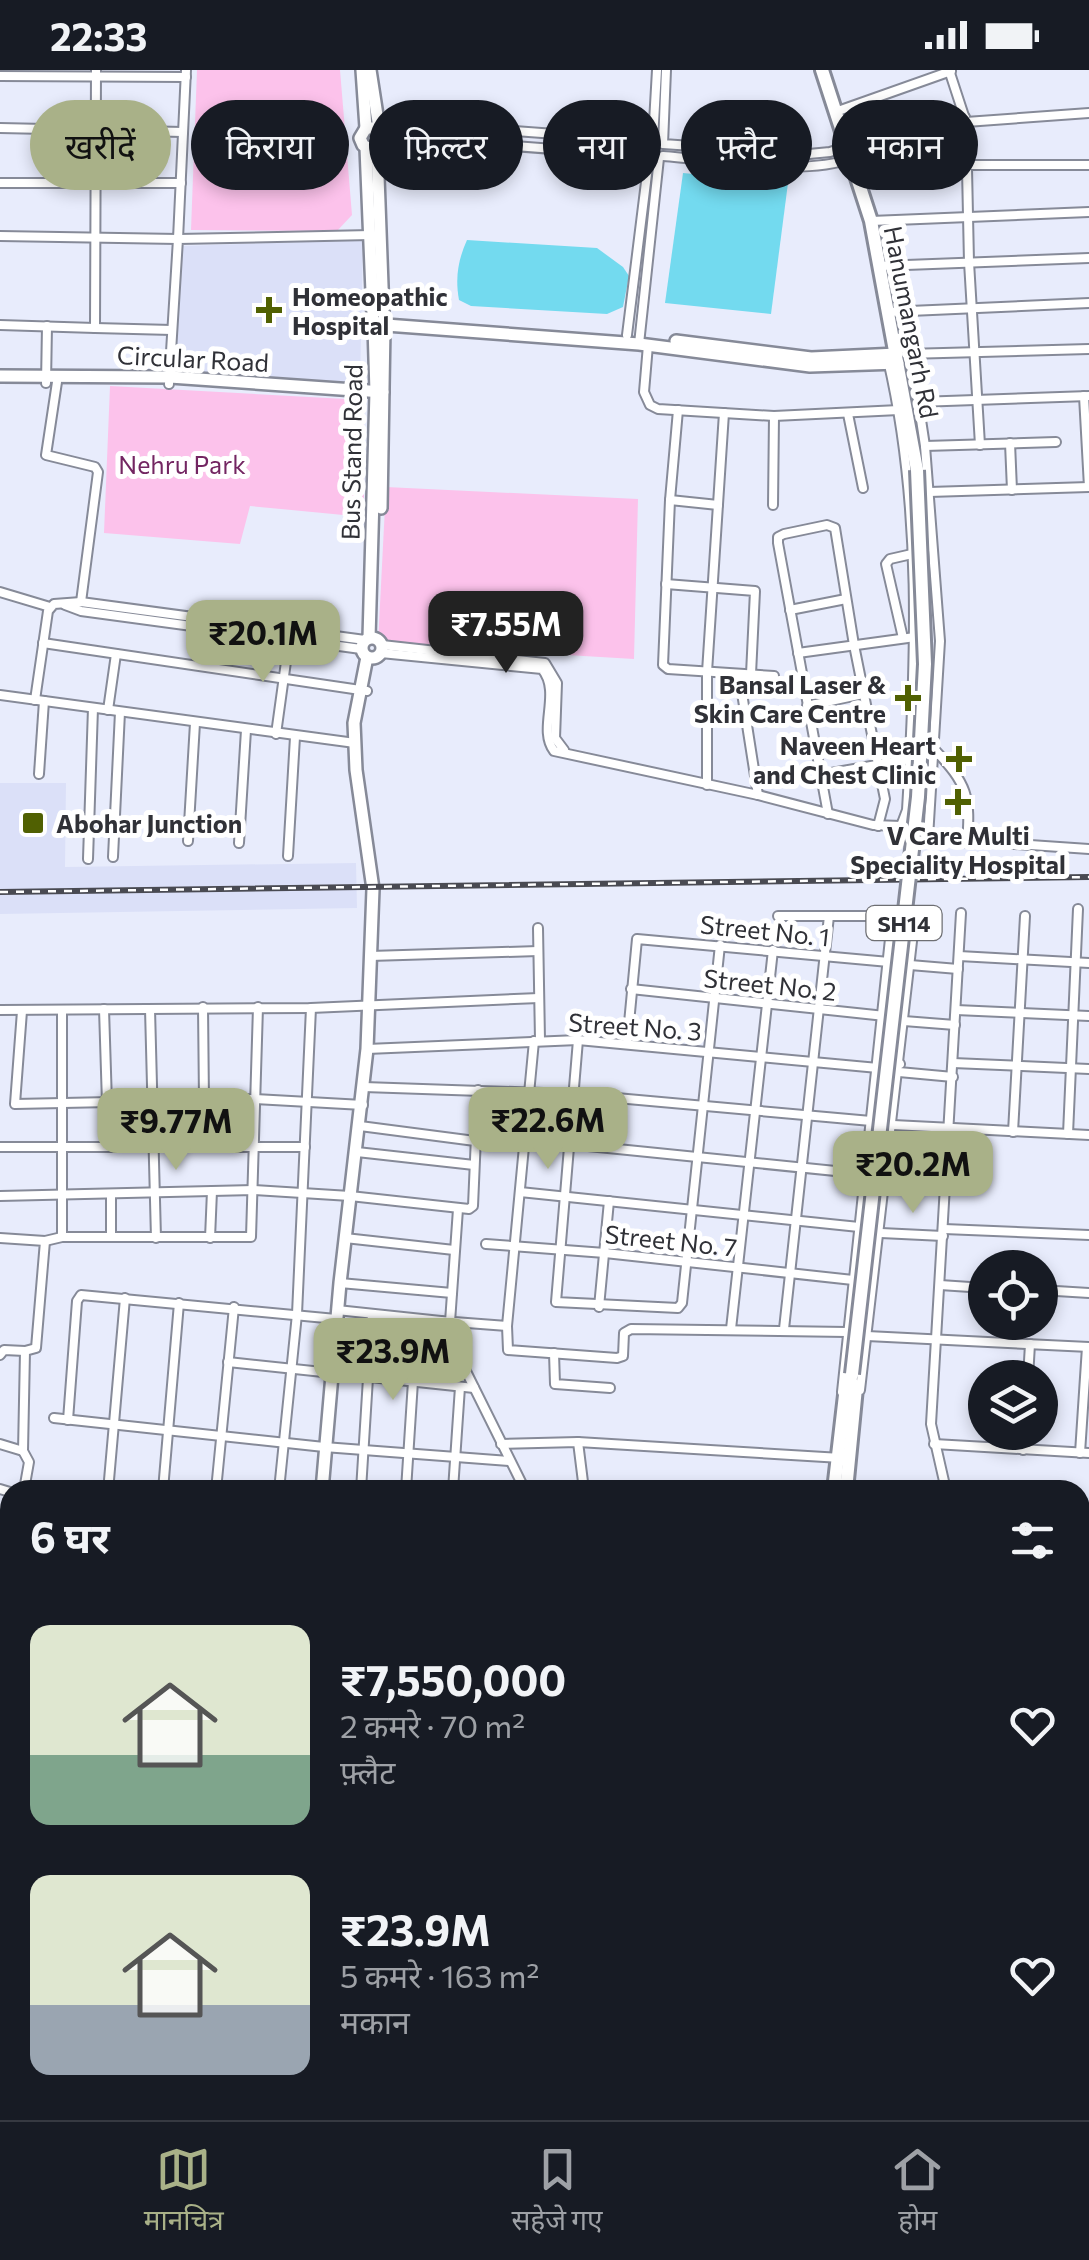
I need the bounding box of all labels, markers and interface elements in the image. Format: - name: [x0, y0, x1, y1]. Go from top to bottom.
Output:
- text: 22:33: [50, 12, 147, 59]
- chip: खरीदें: [30, 100, 171, 190]
- chip: किराया: [191, 100, 349, 190]
- chip: फ़िल्टर: [369, 100, 523, 190]
- chip: नया: [543, 100, 661, 190]
- chip: फ़्लैट: [681, 100, 812, 190]
- chip: मकान: [832, 100, 978, 190]
- street label: Hanumangarh Rd: [879, 223, 945, 421]
- place label: Homeopathic Hospital: [292, 281, 448, 340]
- marker: Homeopathic Hospital: [256, 297, 282, 323]
- street label: Circular Road: [116, 339, 270, 377]
- street label: Bus Stand Road: [334, 364, 368, 540]
- park label: Nehru Park: [118, 449, 246, 479]
- pin: ₹7.55M: [425, 591, 587, 676]
- pin: ₹20.1M: [182, 600, 344, 685]
- text: ₹7.55M: [450, 603, 562, 643]
- text: ₹20.1M: [208, 612, 318, 652]
- place label: Bansal Laser & Skin Care Centre: [694, 669, 886, 728]
- marker: Bansal Laser & Skin Care Centre: [895, 685, 921, 711]
- place label: Naveen Heart and Chest Clinic: [753, 730, 936, 789]
- marker: Naveen Heart and Chest Clinic: [946, 746, 972, 772]
- marker: V Care Multi Speciality Hospital: [945, 789, 971, 815]
- place label: Abohar Junction: [56, 808, 242, 838]
- marker: Abohar Junction: [20, 810, 46, 836]
- place label: V Care Multi Speciality Hospital: [850, 820, 1066, 879]
- road number: SH14: [866, 906, 942, 940]
- street label: Street No. 1: [699, 908, 831, 952]
- street label: Street No. 2: [702, 962, 838, 1006]
- street label: Street No. 3: [567, 1006, 703, 1046]
- pin: ₹22.6M: [467, 1087, 629, 1172]
- pin: ₹9.77M: [95, 1088, 257, 1173]
- text: ₹22.6M: [491, 1099, 605, 1139]
- text: ₹9.77M: [119, 1100, 233, 1140]
- pin: ₹20.2M: [832, 1131, 994, 1216]
- text: ₹20.2M: [855, 1143, 971, 1183]
- street label: Street No. 7: [604, 1218, 738, 1262]
- map controls: [968, 1250, 1058, 1450]
- button: locate: [968, 1250, 1058, 1340]
- pin: ₹23.9M: [312, 1318, 474, 1403]
- text: ₹23.9M: [336, 1330, 450, 1370]
- button: layers: [968, 1360, 1058, 1450]
- text: 6 घर: [30, 1510, 110, 1562]
- icon: filters: [1005, 1513, 1060, 1568]
- text: ₹7,550,000: [340, 1653, 566, 1705]
- icon: home: [110, 1665, 230, 1785]
- icon: heart: [1005, 1698, 1060, 1753]
- text: 2 कमरे · 70 m²: [340, 1705, 525, 1745]
- text: फ़्लैट: [340, 1751, 395, 1791]
- text: ₹23.9M: [340, 1903, 491, 1955]
- icon: home: [110, 1915, 230, 2035]
- icon: heart: [1005, 1948, 1060, 2003]
- text: 5 कमरे · 163 m²: [340, 1955, 539, 1995]
- text: मकान: [340, 2001, 410, 2041]
- tab: मानचित्र: [144, 2142, 224, 2241]
- tab: सहेजे गए: [511, 2142, 603, 2241]
- tab: होम: [890, 2142, 945, 2241]

